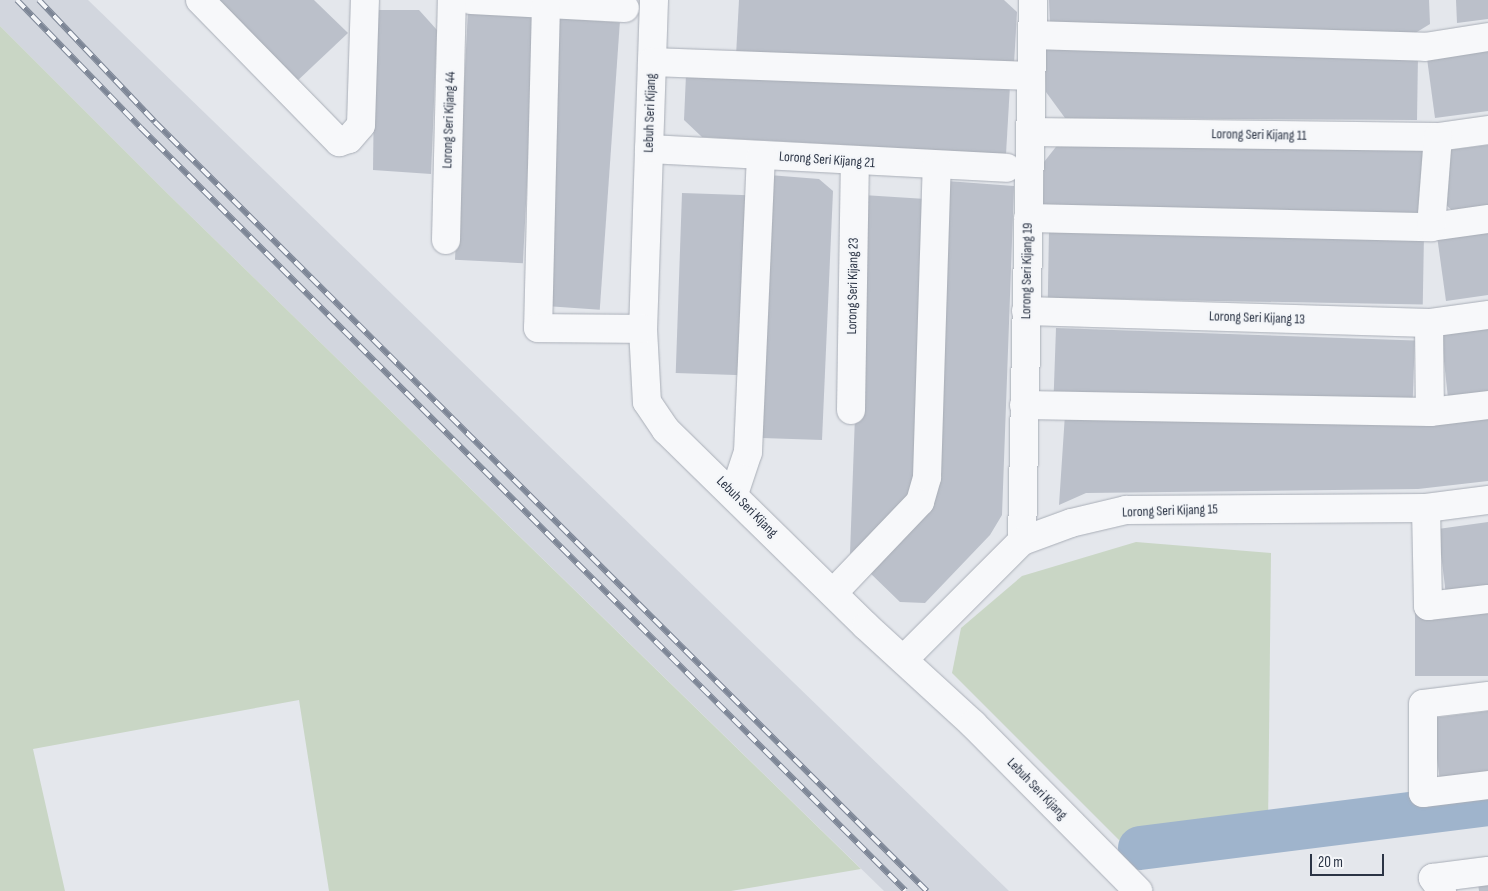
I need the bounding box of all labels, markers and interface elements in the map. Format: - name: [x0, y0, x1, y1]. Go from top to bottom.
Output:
- street label: Lorong Seri Kijang 44: [439, 71, 459, 169]
- street label: Lebuh Seri Kijang: [640, 73, 660, 153]
- street label: Lorong Seri Kijang 11: [1211, 126, 1307, 144]
- street label: Lorong Seri Kijang 21: [778, 148, 876, 172]
- street label: Lorong Seri Kijang 19: [1018, 223, 1036, 319]
- street label: Lorong Seri Kijang 23: [844, 237, 862, 335]
- street label: Lorong Seri Kijang 13: [1209, 308, 1305, 328]
- street label: Lebuh Seri Kijang: [713, 473, 781, 541]
- street label: Lorong Seri Kijang 15: [1122, 501, 1218, 521]
- street label: Lebuh Seri Kijang: [1003, 755, 1071, 823]
- scale bar: [1313, 844, 1387, 876]
- text: 20 m: [1318, 853, 1343, 872]

